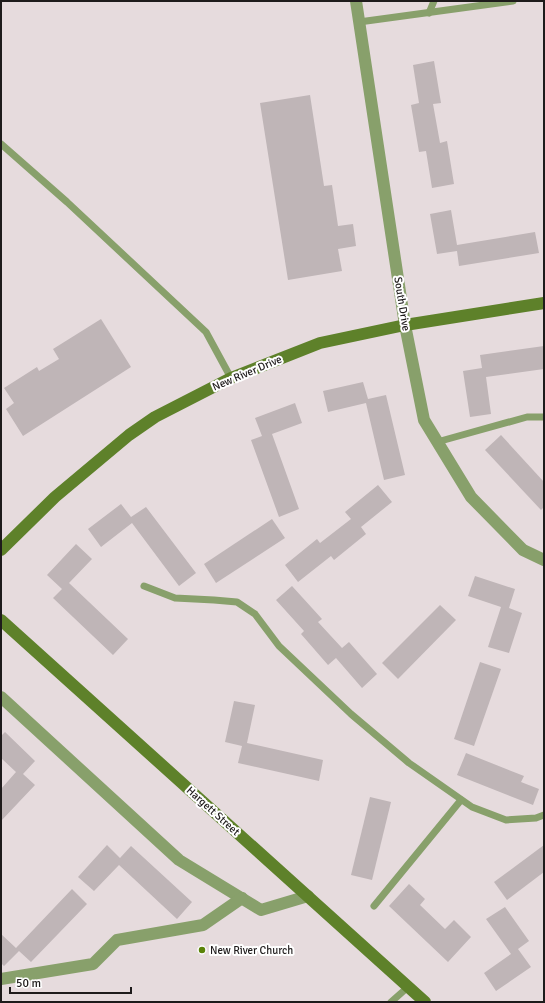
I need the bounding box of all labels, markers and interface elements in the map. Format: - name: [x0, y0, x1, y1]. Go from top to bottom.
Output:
- street label: South Drive: [391, 276, 413, 332]
- street label: New River Drive: [210, 353, 284, 393]
- street label: Hargett Street: [184, 784, 242, 838]
- place label: New River Church: [210, 944, 293, 957]
- marker: New River Church: [197, 945, 207, 955]
- scale bar: [10, 969, 131, 995]
- text: 50 m: [16, 976, 41, 991]

